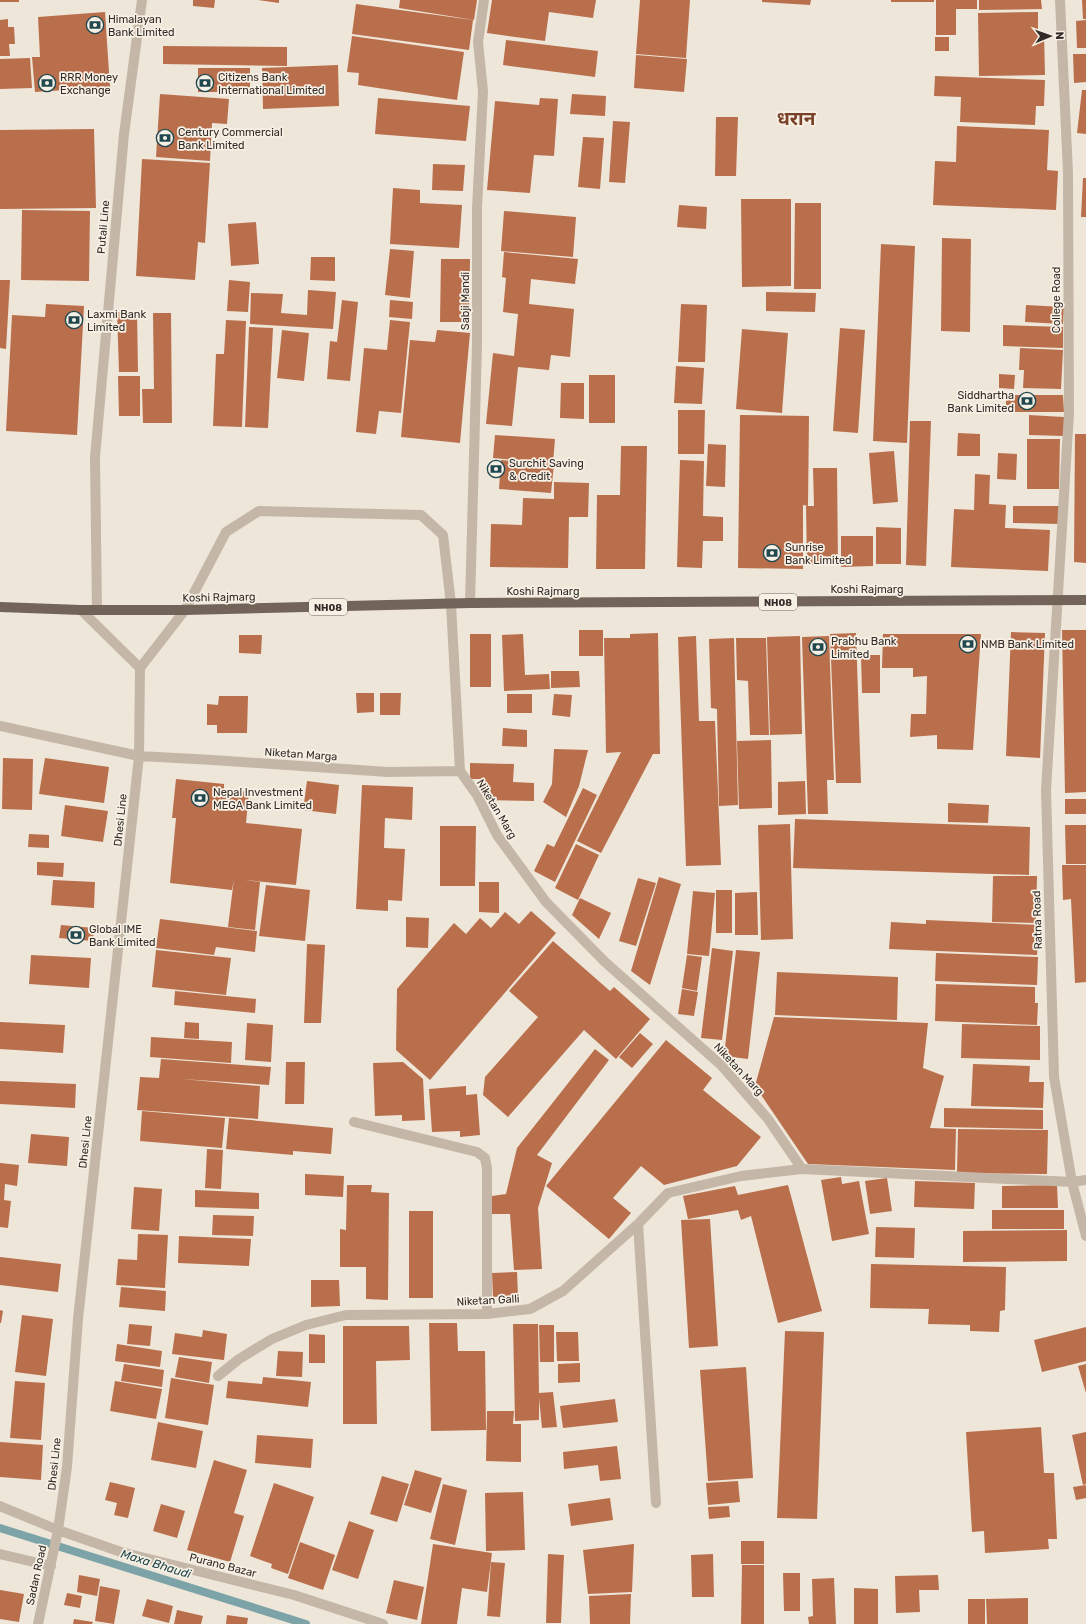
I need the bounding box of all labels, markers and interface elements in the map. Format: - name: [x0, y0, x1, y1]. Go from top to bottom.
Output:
- place label: Himalayan Bank Limited: [108, 13, 175, 39]
- bank icon: Himalayan Bank Limited: [85, 15, 105, 35]
- north arrow: [1030, 16, 1070, 56]
- text: N: [1053, 31, 1066, 40]
- place label: RRR Money Exchange: [60, 71, 118, 97]
- place label: Citizens Bank International Limited: [218, 71, 325, 97]
- bank icon: RRR Money Exchange: [37, 73, 57, 93]
- bank icon: Citizens Bank International Limited: [195, 73, 215, 93]
- district label: धरान: [777, 107, 816, 130]
- place label: Century Commercial Bank Limited: [178, 126, 283, 152]
- bank icon: Century Commercial Bank Limited: [155, 128, 175, 148]
- street label: Putali Line: [95, 200, 112, 254]
- street label: College Road: [1050, 267, 1063, 333]
- street label: Sabji Mandi: [459, 272, 472, 330]
- place label: Laxmi Bank Limited: [87, 308, 146, 334]
- bank icon: Laxmi Bank Limited: [64, 310, 84, 330]
- place label: Siddhartha Bank Limited: [947, 389, 1014, 415]
- bank icon: Siddhartha Bank Limited: [1017, 391, 1037, 411]
- place label: Surchit Saving & Credit: [509, 457, 584, 483]
- bank icon: Surchit Saving & Credit: [486, 459, 506, 479]
- place label: Sunrise Bank Limited: [785, 541, 852, 567]
- bank icon: Sunrise Bank Limited: [762, 543, 782, 563]
- street label: Koshi Rajmarg: [831, 583, 903, 596]
- street label: Koshi Rajmarg: [507, 585, 579, 598]
- street label: Koshi Rajmarg: [182, 590, 256, 605]
- road number: NH08: [759, 594, 797, 610]
- road number: NH08: [309, 599, 347, 615]
- bank icon: NMB Bank Limited: [958, 634, 978, 654]
- place label: Prabhu Bank Limited: [831, 635, 897, 661]
- bank icon: Prabhu Bank Limited: [808, 637, 828, 657]
- place label: NMB Bank Limited: [981, 638, 1074, 651]
- street label: Niketan Marga: [264, 745, 338, 764]
- street label: Niketan Marg: [474, 777, 519, 841]
- place label: Nepal Investment MEGA Bank Limited: [213, 786, 312, 812]
- bank icon: Nepal Investment MEGA Bank Limited: [190, 788, 210, 808]
- street label: Dhesi Line: [111, 793, 130, 847]
- street label: Ratna Road: [1030, 890, 1045, 950]
- place label: Global IME Bank Limited: [89, 923, 156, 949]
- bank icon: Global IME Bank Limited: [66, 925, 86, 945]
- street label: Niketan Marg: [711, 1040, 766, 1098]
- street label: Dhesi Line: [76, 1115, 95, 1169]
- street label: Niketan Galli: [456, 1292, 520, 1309]
- street label: Dhesi Line: [45, 1437, 64, 1491]
- street label: Sadan Road: [24, 1544, 49, 1606]
- water label: Maxa Bhaudi: [119, 1547, 194, 1582]
- street label: Purano Bazar: [188, 1551, 259, 1580]

